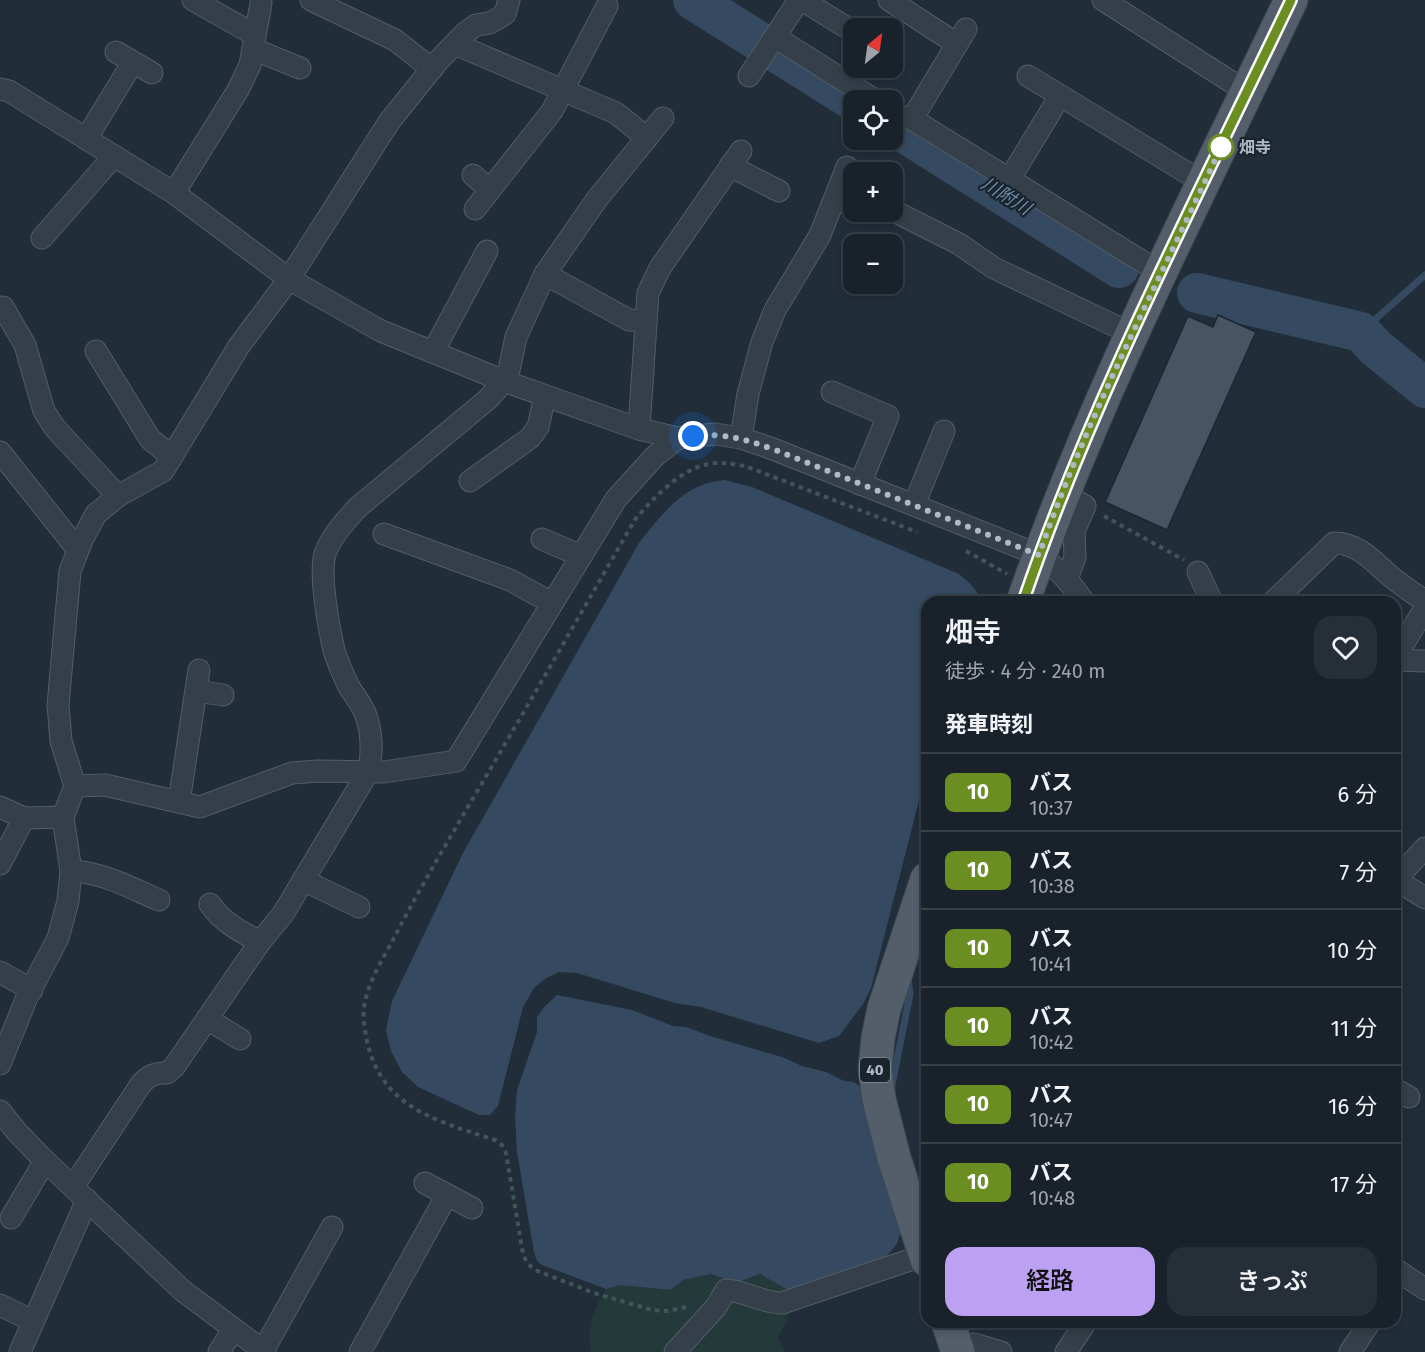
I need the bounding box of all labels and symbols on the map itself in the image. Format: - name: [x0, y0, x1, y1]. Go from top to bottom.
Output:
- north arrow: [843, 18, 903, 78]
- marker: 畑寺: [1208, 134, 1234, 160]
- place label: 畑寺: [1239, 138, 1271, 157]
- water label: 川附川: [977, 172, 1036, 221]
- your location: [678, 421, 708, 451]
- road number: 40: [860, 1058, 890, 1082]

